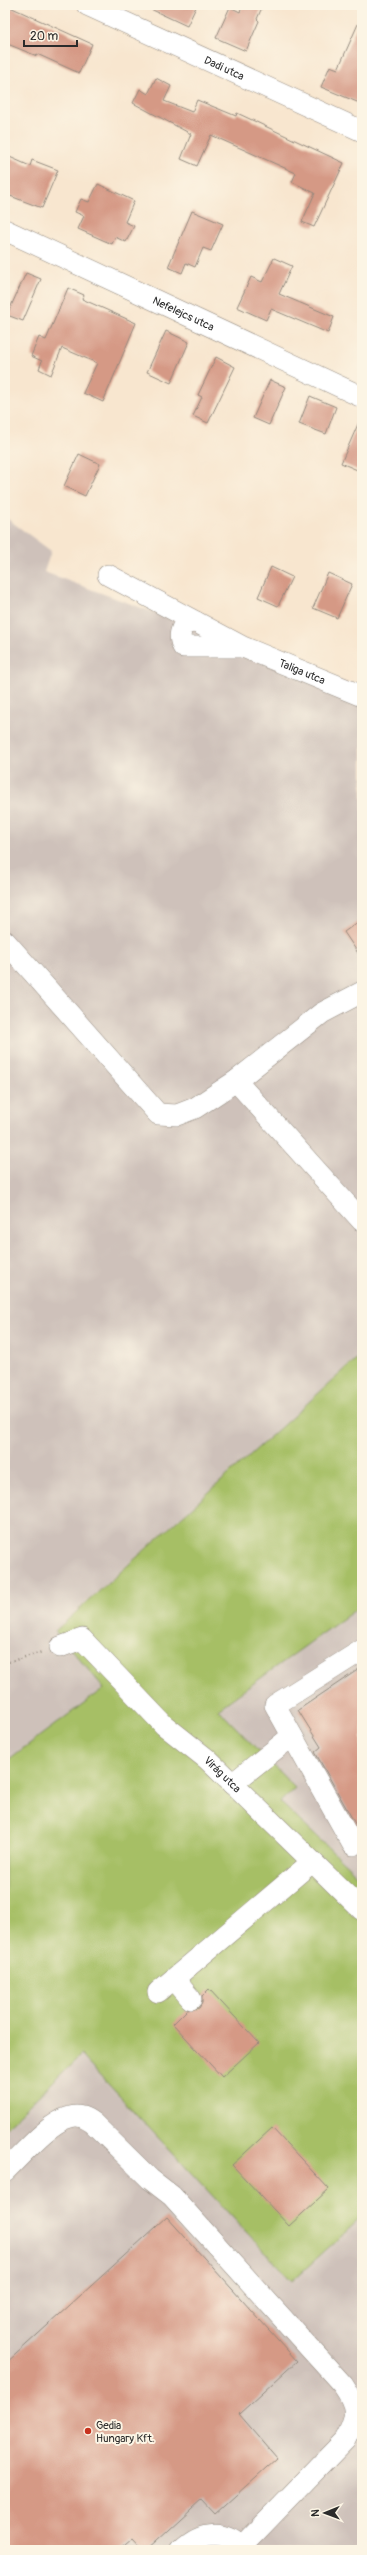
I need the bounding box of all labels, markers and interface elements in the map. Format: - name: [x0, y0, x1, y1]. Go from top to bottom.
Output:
- scale bar: [24, 22, 77, 48]
- text: 20 m: [30, 29, 59, 44]
- street label: Dadi utca: [202, 54, 246, 83]
- street label: Nefelejcs utca: [150, 294, 216, 334]
- street label: Taliga utca: [277, 657, 327, 687]
- street label: Virág utca: [201, 1754, 243, 1795]
- place label: Gedia Hungary Kft.: [96, 2419, 154, 2445]
- marker: Gedia Hungary Kft.: [83, 2426, 93, 2436]
- north arrow: [305, 2493, 345, 2533]
- text: N: [309, 2509, 322, 2517]

